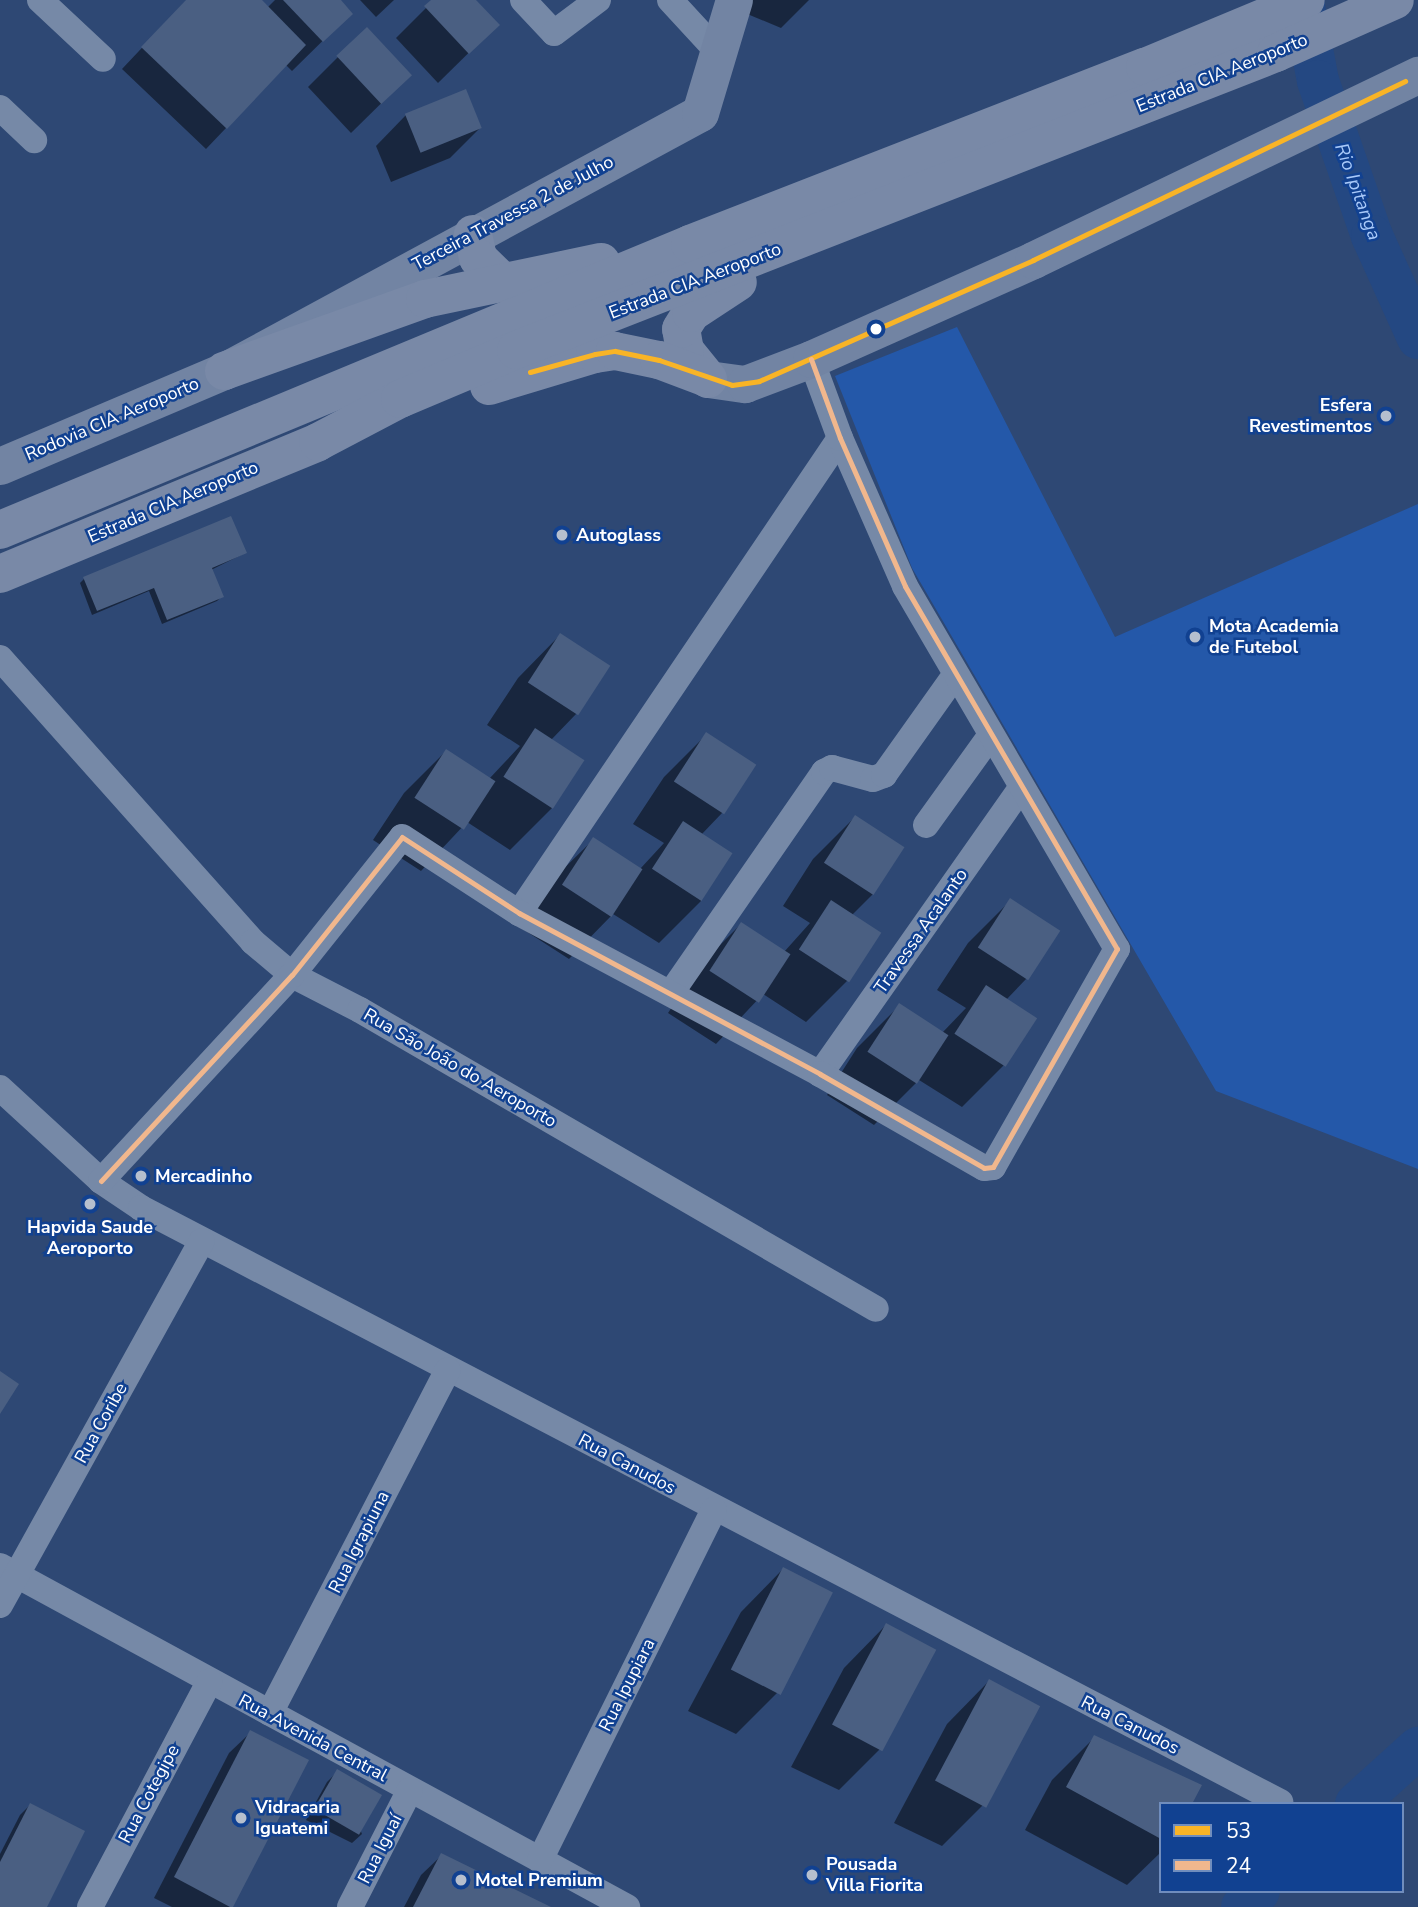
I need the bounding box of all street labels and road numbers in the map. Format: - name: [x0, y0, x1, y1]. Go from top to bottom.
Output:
- street label: Estrada CIA Aeroporto: [1133, 29, 1311, 117]
- street label: Terceira Travessa 2 de Julho: [409, 151, 617, 275]
- street label: Estrada CIA Aeroporto: [606, 238, 784, 324]
- street label: Rodovia CIA Aeroporto: [22, 373, 202, 465]
- street label: Estrada CIA Aeroporto: [85, 456, 261, 548]
- street label: Travessa Acalanto: [870, 864, 972, 998]
- street label: Rua São João do Aeroporto: [360, 1004, 560, 1132]
- street label: Rua Coribe: [70, 1379, 132, 1467]
- street label: Rua Canudos: [575, 1429, 679, 1499]
- street label: Rua Igrapiuna: [324, 1487, 394, 1597]
- street label: Rua Ipupiara: [594, 1635, 660, 1735]
- street label: Rua Avenida Central: [235, 1690, 391, 1786]
- street label: Rua Canudos: [1077, 1691, 1183, 1759]
- street label: Rua Cotegipe: [114, 1741, 184, 1847]
- street label: Rua Iguaí: [353, 1811, 407, 1887]

